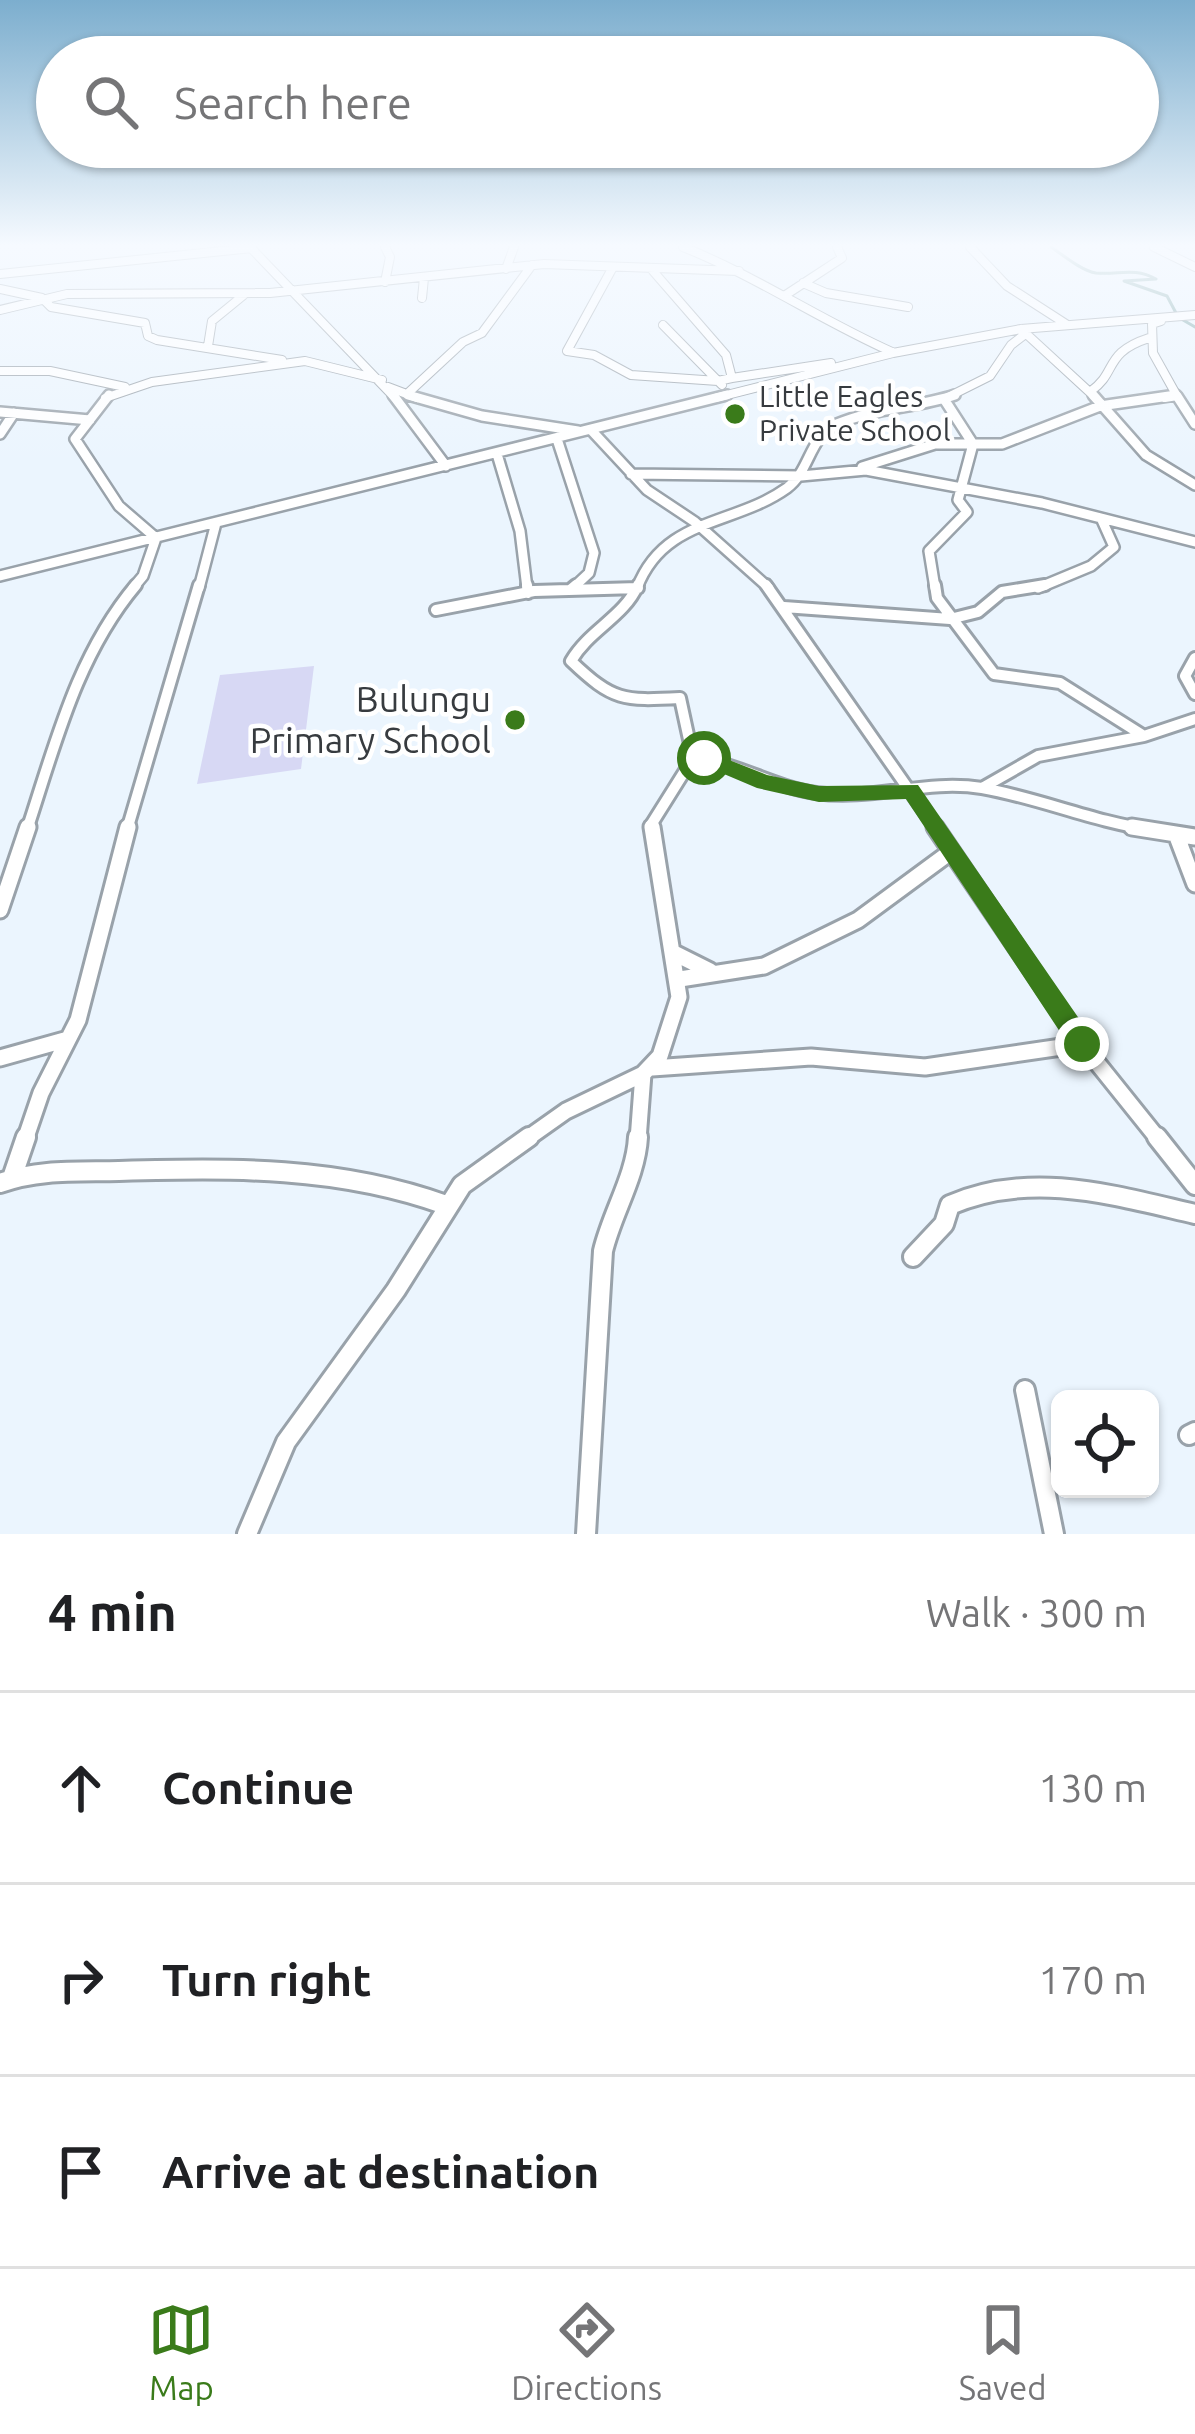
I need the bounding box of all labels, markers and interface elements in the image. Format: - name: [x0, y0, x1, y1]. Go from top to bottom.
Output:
- search box: [36, 36, 1159, 168]
- icon: search: [78, 69, 144, 135]
- text: Search here: [174, 77, 412, 128]
- place label: Little Eagles Private School: [759, 379, 951, 447]
- marker: Little Eagles Private School: [722, 401, 748, 427]
- place label: Bulungu Primary School: [250, 678, 491, 760]
- marker: Bulungu Primary School: [502, 707, 528, 733]
- route start: [677, 731, 731, 785]
- route end: [1055, 1017, 1109, 1071]
- map controls: [1051, 1390, 1159, 1498]
- button: locate: [1051, 1390, 1159, 1498]
- text: 4 min: [48, 1583, 177, 1641]
- text: Walk · 300 m: [926, 1591, 1147, 1634]
- icon: ahead: [48, 1755, 114, 1821]
- text: Continue: [162, 1762, 354, 1813]
- text: 130 m: [1038, 1766, 1147, 1809]
- icon: right: [48, 1947, 114, 2013]
- text: Turn right: [162, 1954, 371, 2005]
- text: 170 m: [1038, 1958, 1147, 2001]
- icon: arrive: [48, 2139, 114, 2205]
- text: Arrive at destination: [162, 2146, 599, 2197]
- tab: Map: [148, 2297, 214, 2406]
- tab: Directions: [511, 2297, 662, 2406]
- tab: Saved: [959, 2297, 1047, 2406]

